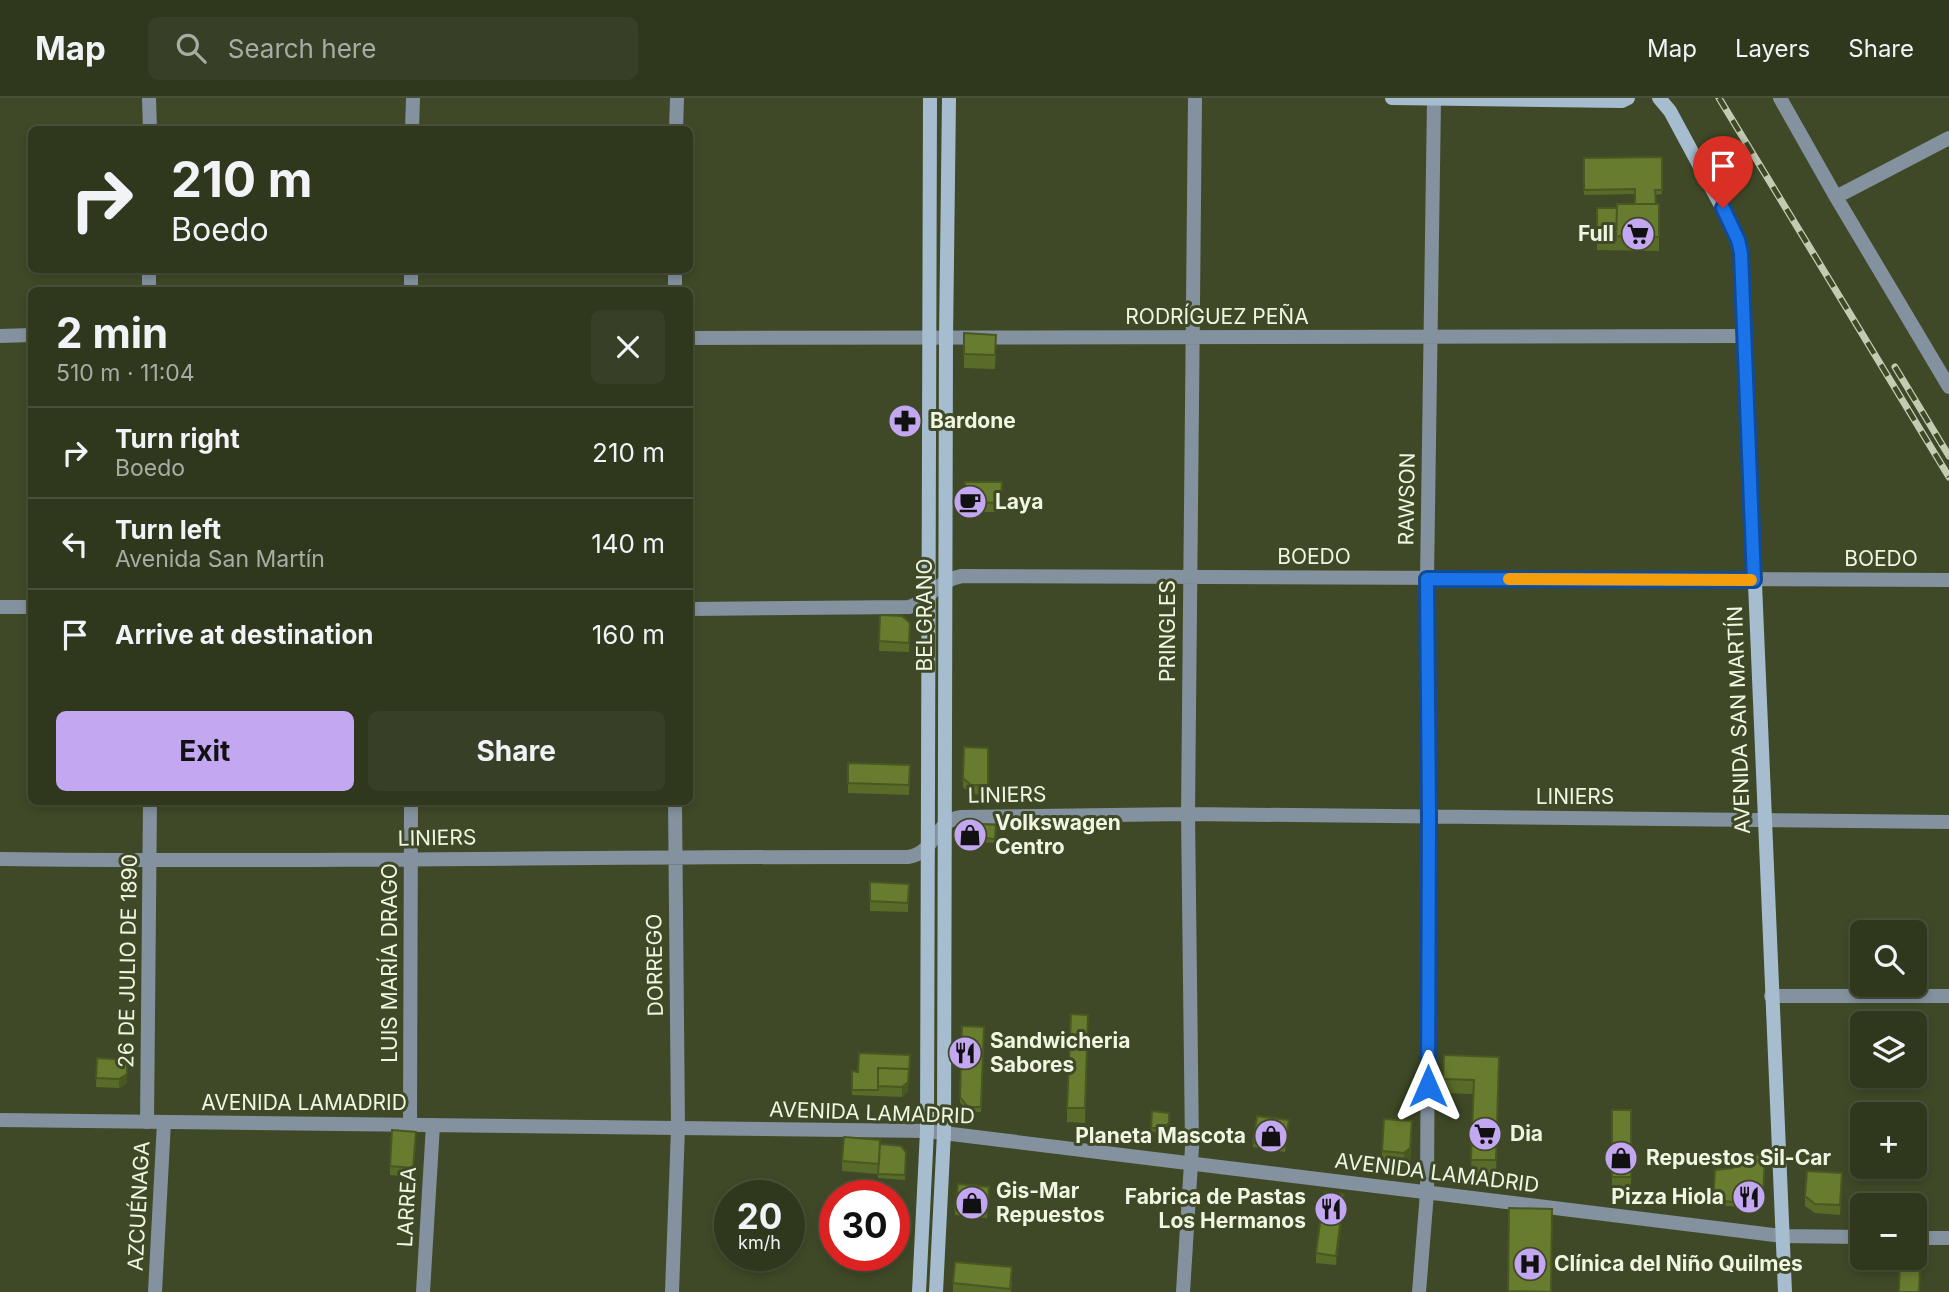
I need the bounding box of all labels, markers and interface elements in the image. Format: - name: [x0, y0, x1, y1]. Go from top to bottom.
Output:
- search box: [148, 17, 638, 80]
- text: Map: [35, 28, 106, 68]
- icon: search: [172, 29, 210, 67]
- text: Search here: [228, 33, 376, 64]
- text: Map: [1647, 34, 1697, 63]
- text: Layers: [1735, 34, 1810, 63]
- text: Share: [1848, 34, 1914, 63]
- pin: [1693, 136, 1753, 208]
- icon: arrive: [1704, 147, 1742, 185]
- text: 210 m: [171, 150, 312, 209]
- icon: right: [56, 154, 147, 245]
- text: Boedo: [171, 210, 269, 249]
- supermarket icon: Full: [1619, 215, 1657, 253]
- place label: Full: [1578, 221, 1614, 246]
- street label: RODRÍGUEZ PEÑA: [1125, 303, 1309, 329]
- text: 2 min: [56, 307, 168, 358]
- button: close: [591, 310, 665, 384]
- text: 510 m · 11:04: [56, 359, 195, 387]
- pharmacy icon: Bardone: [886, 402, 924, 440]
- place label: Bardone: [930, 408, 1016, 433]
- text: Turn right: [115, 423, 240, 454]
- icon: right: [56, 434, 94, 472]
- text: 210 m: [592, 437, 665, 468]
- street label: RAWSON: [1393, 452, 1420, 546]
- text: Boedo: [115, 454, 185, 482]
- cafe icon: Laya: [951, 483, 989, 521]
- place label: Laya: [995, 489, 1043, 514]
- text: Turn left: [115, 514, 221, 545]
- icon: left: [56, 525, 94, 563]
- text: 140 m: [591, 528, 665, 559]
- street label: BOEDO: [1277, 544, 1351, 569]
- text: Avenida San Martín: [115, 545, 325, 573]
- street label: BOEDO: [1844, 546, 1918, 571]
- street label: BELGRANO: [912, 558, 937, 672]
- street label: PRINGLES: [1155, 580, 1180, 682]
- street label: AVENIDA SAN MARTÍN: [1721, 606, 1755, 834]
- icon: arrive: [56, 616, 94, 654]
- text: Arrive at destination: [115, 619, 374, 650]
- text: 160 m: [592, 619, 665, 650]
- button: Exit: [56, 711, 354, 791]
- button: Share: [368, 711, 665, 791]
- street label: LINIERS: [967, 781, 1047, 808]
- street label: LINIERS: [1536, 784, 1614, 809]
- place label: Volkswagen Centro: [995, 810, 1121, 859]
- shop icon: Volkswagen Centro: [951, 816, 989, 854]
- street label: LINIERS: [397, 824, 477, 851]
- street label: 26 DE JULIO DE 1890: [113, 854, 142, 1068]
- street label: LUIS MARÍA DRAGO: [376, 863, 402, 1063]
- street label: DORREGO: [641, 914, 668, 1017]
- map controls: [1850, 920, 1927, 1270]
- button: search: [1850, 920, 1927, 997]
- button: layers: [1850, 1011, 1927, 1088]
- place label: Sandwicheria Sabores: [990, 1028, 1130, 1077]
- restaurant icon: Sandwicheria Sabores: [946, 1034, 984, 1072]
- position arrow: [1391, 1049, 1465, 1123]
- street label: AVENIDA LAMADRID: [201, 1090, 407, 1115]
- street label: AVENIDA LAMADRID: [769, 1096, 975, 1129]
- button: +: [1850, 1102, 1927, 1179]
- supermarket icon: Dia: [1466, 1115, 1504, 1153]
- shop icon: Planeta Mascota: [1252, 1117, 1290, 1155]
- place label: Dia: [1510, 1121, 1543, 1146]
- place label: Planeta Mascota: [1075, 1123, 1246, 1148]
- shop icon: Repuestos Sil-Car: [1602, 1139, 1640, 1177]
- street label: AZCUÉNAGA: [122, 1140, 154, 1271]
- place label: Repuestos Sil-Car: [1646, 1145, 1831, 1170]
- street label: AVENIDA LAMADRID: [1333, 1148, 1541, 1197]
- street label: LARREA: [392, 1166, 421, 1248]
- place label: Gis-Mar Repuestos: [996, 1178, 1105, 1227]
- restaurant icon: Pizza Hiola: [1730, 1178, 1768, 1216]
- speed limit sign: 30: [819, 1180, 910, 1271]
- shop icon: Gis-Mar Repuestos: [953, 1184, 991, 1222]
- place label: Fabrica de Pastas Los Hermanos: [1125, 1184, 1306, 1233]
- place label: Pizza Hiola: [1611, 1184, 1724, 1209]
- restaurant icon: Fabrica de Pastas Los Hermanos: [1312, 1190, 1350, 1228]
- button: −: [1850, 1193, 1927, 1270]
- text: 20: [737, 1195, 782, 1237]
- text: km/h: [738, 1232, 781, 1253]
- hospital icon: Clínica del Niño Quilmes: [1511, 1245, 1549, 1283]
- place label: Clínica del Niño Quilmes: [1554, 1251, 1803, 1276]

